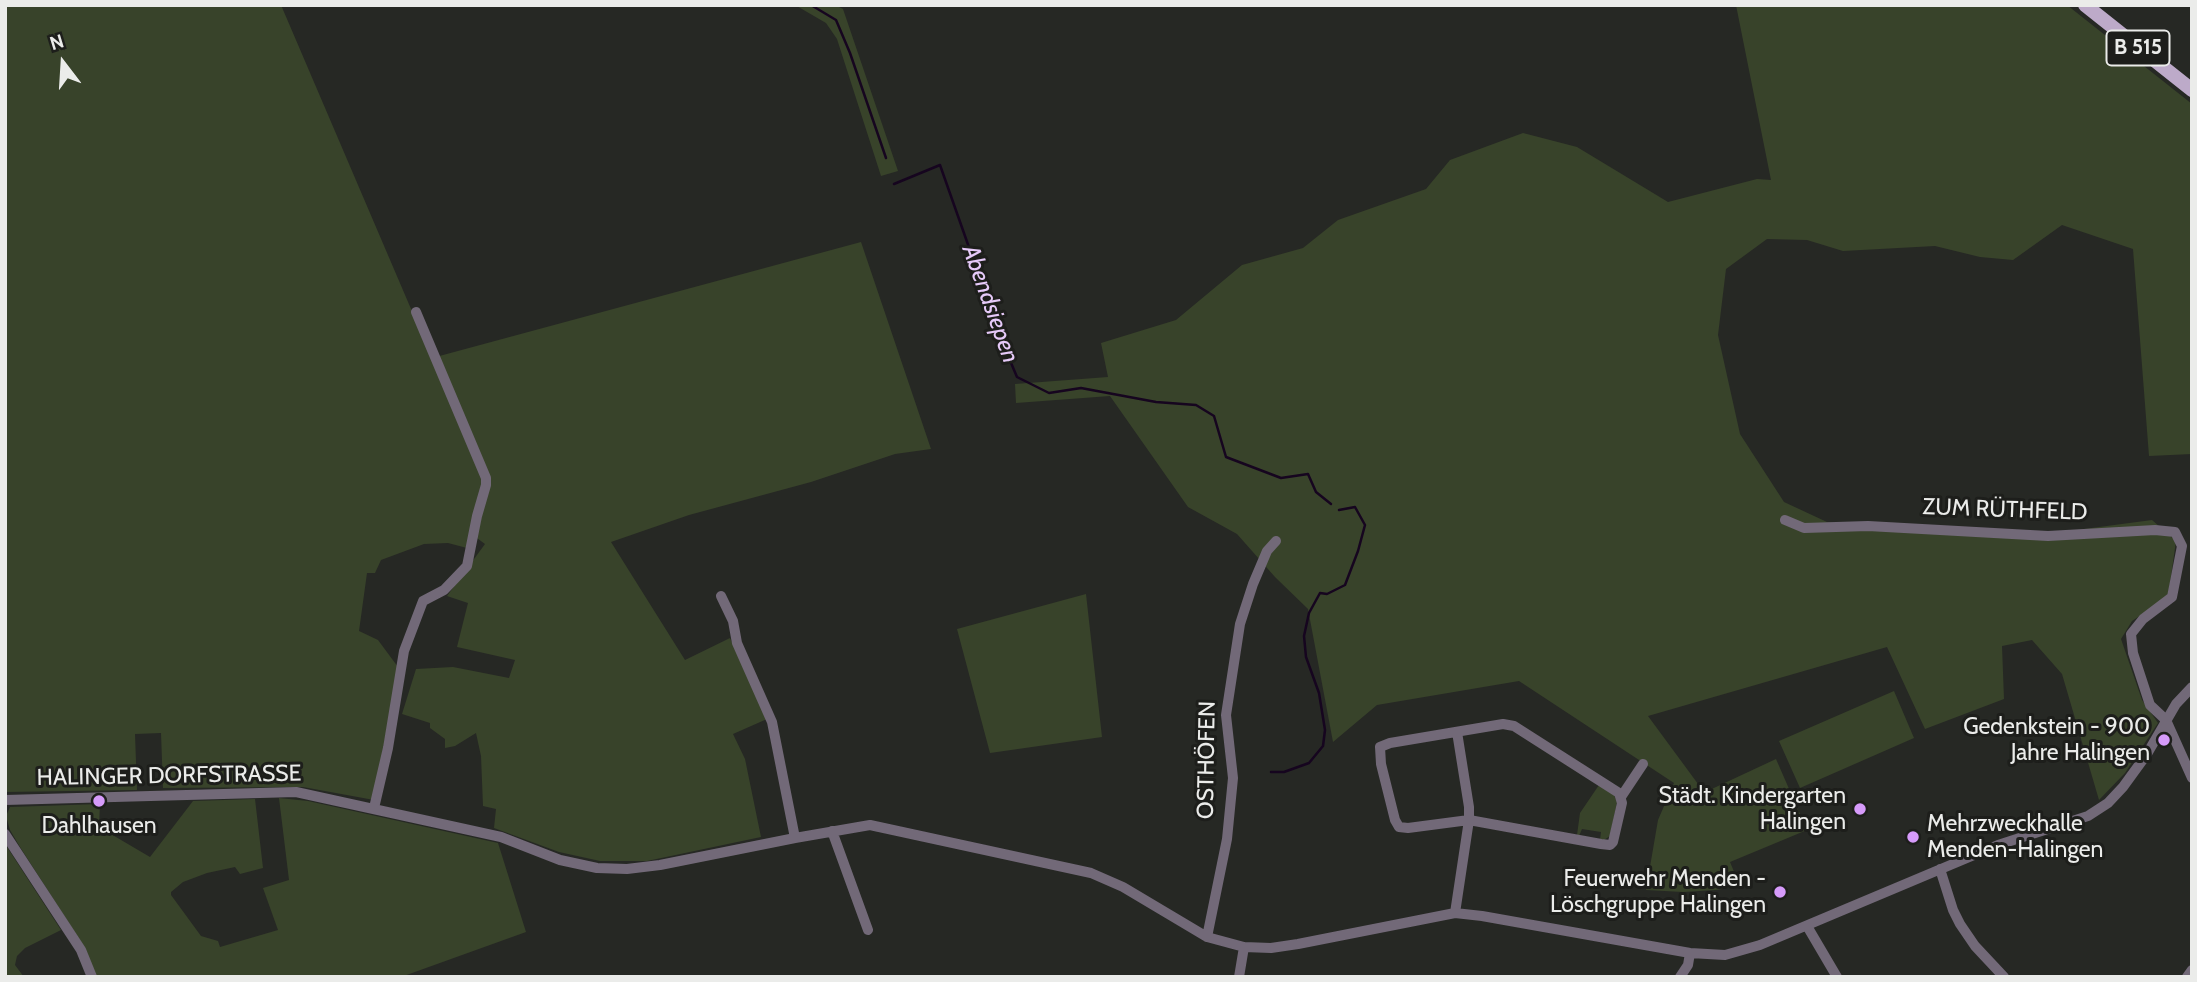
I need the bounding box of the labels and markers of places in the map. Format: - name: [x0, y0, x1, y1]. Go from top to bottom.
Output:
- place label: Gedenkstein - 900 Jahre Halingen: [1963, 713, 2150, 767]
- marker: Gedenkstein - 900 Jahre Halingen: [2156, 732, 2172, 748]
- place label: Städt. Kindergarten Halingen: [1659, 782, 1846, 836]
- marker: Dahlhausen: [91, 793, 107, 809]
- marker: Städt. Kindergarten Halingen: [1852, 801, 1868, 817]
- place label: Mehrzweckhalle Menden-Halingen: [1927, 810, 2103, 864]
- place label: Dahlhausen: [41, 812, 157, 840]
- marker: Mehrzweckhalle Menden-Halingen: [1905, 829, 1921, 845]
- place label: Feuerwehr Menden - Löschgruppe Halingen: [1550, 865, 1766, 919]
- marker: Feuerwehr Menden - Löschgruppe Halingen: [1772, 884, 1788, 900]

